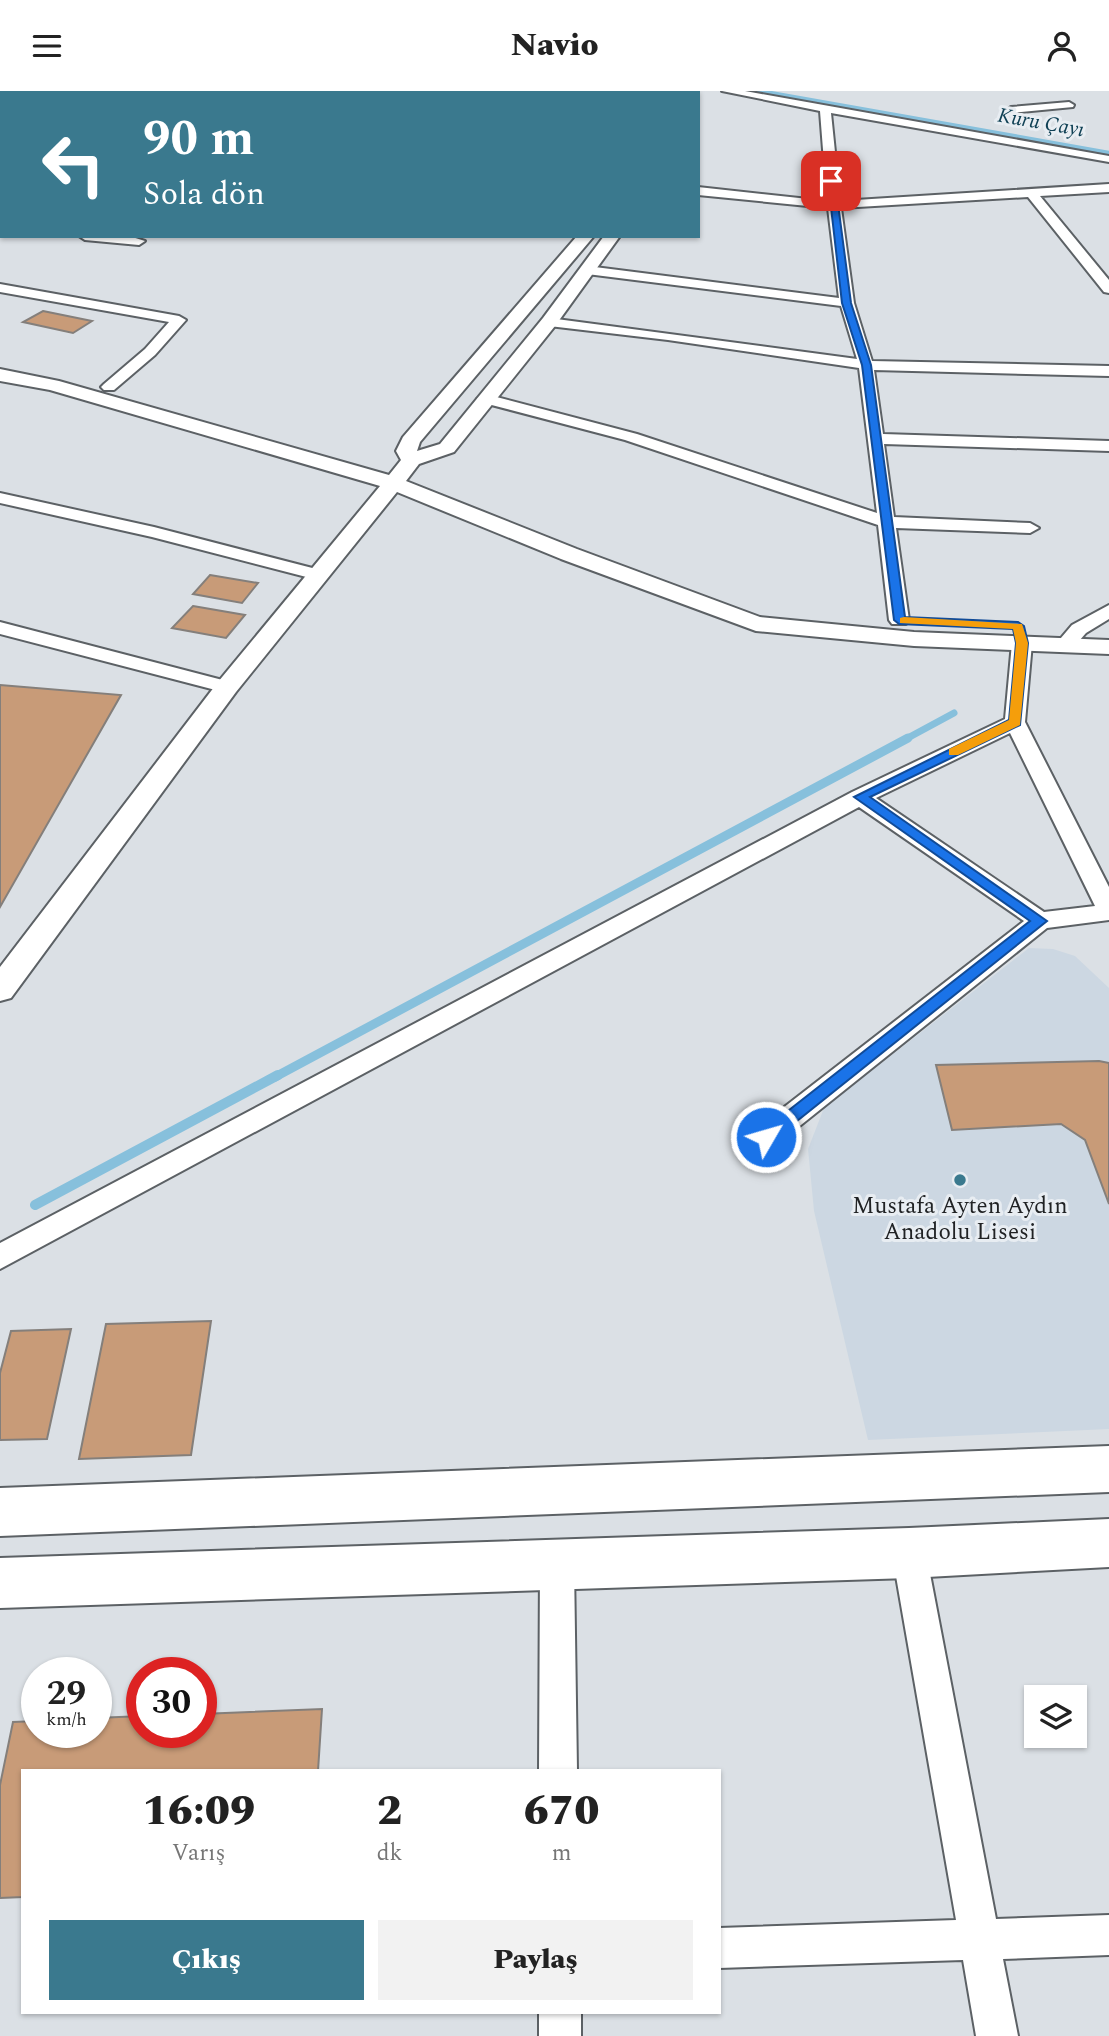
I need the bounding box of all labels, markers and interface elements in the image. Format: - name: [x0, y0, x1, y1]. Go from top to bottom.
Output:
- text: Navio: [511, 21, 598, 70]
- icon: menu: [28, 27, 66, 65]
- icon: person: [1043, 27, 1081, 65]
- water label: Kuru Çayı: [995, 100, 1087, 146]
- text: 90 m: [143, 102, 254, 177]
- icon: left: [28, 119, 119, 210]
- pin: [801, 151, 861, 211]
- icon: arrive: [812, 162, 850, 200]
- text: Sola dön: [143, 170, 265, 219]
- position arrow: [729, 1100, 803, 1174]
- marker: Mustafa Ayten Aydın Anadolu Lisesi: [952, 1172, 968, 1188]
- place label: Mustafa Ayten Aydın Anadolu Lisesi: [852, 1189, 1068, 1250]
- speed limit sign: 30: [126, 1657, 217, 1748]
- text: 29: [47, 1667, 86, 1720]
- map controls: [1024, 1685, 1087, 1748]
- button: layers: [1024, 1685, 1087, 1748]
- text: km/h: [46, 1706, 87, 1733]
- text: 16:09: [143, 1780, 255, 1843]
- text: 2: [377, 1780, 402, 1843]
- text: 670: [524, 1780, 599, 1843]
- text: Varış: [172, 1836, 226, 1871]
- text: dk: [377, 1836, 402, 1871]
- text: m: [552, 1836, 572, 1871]
- button: Çıkış: [49, 1920, 364, 2000]
- button: Paylaş: [378, 1920, 693, 2000]

